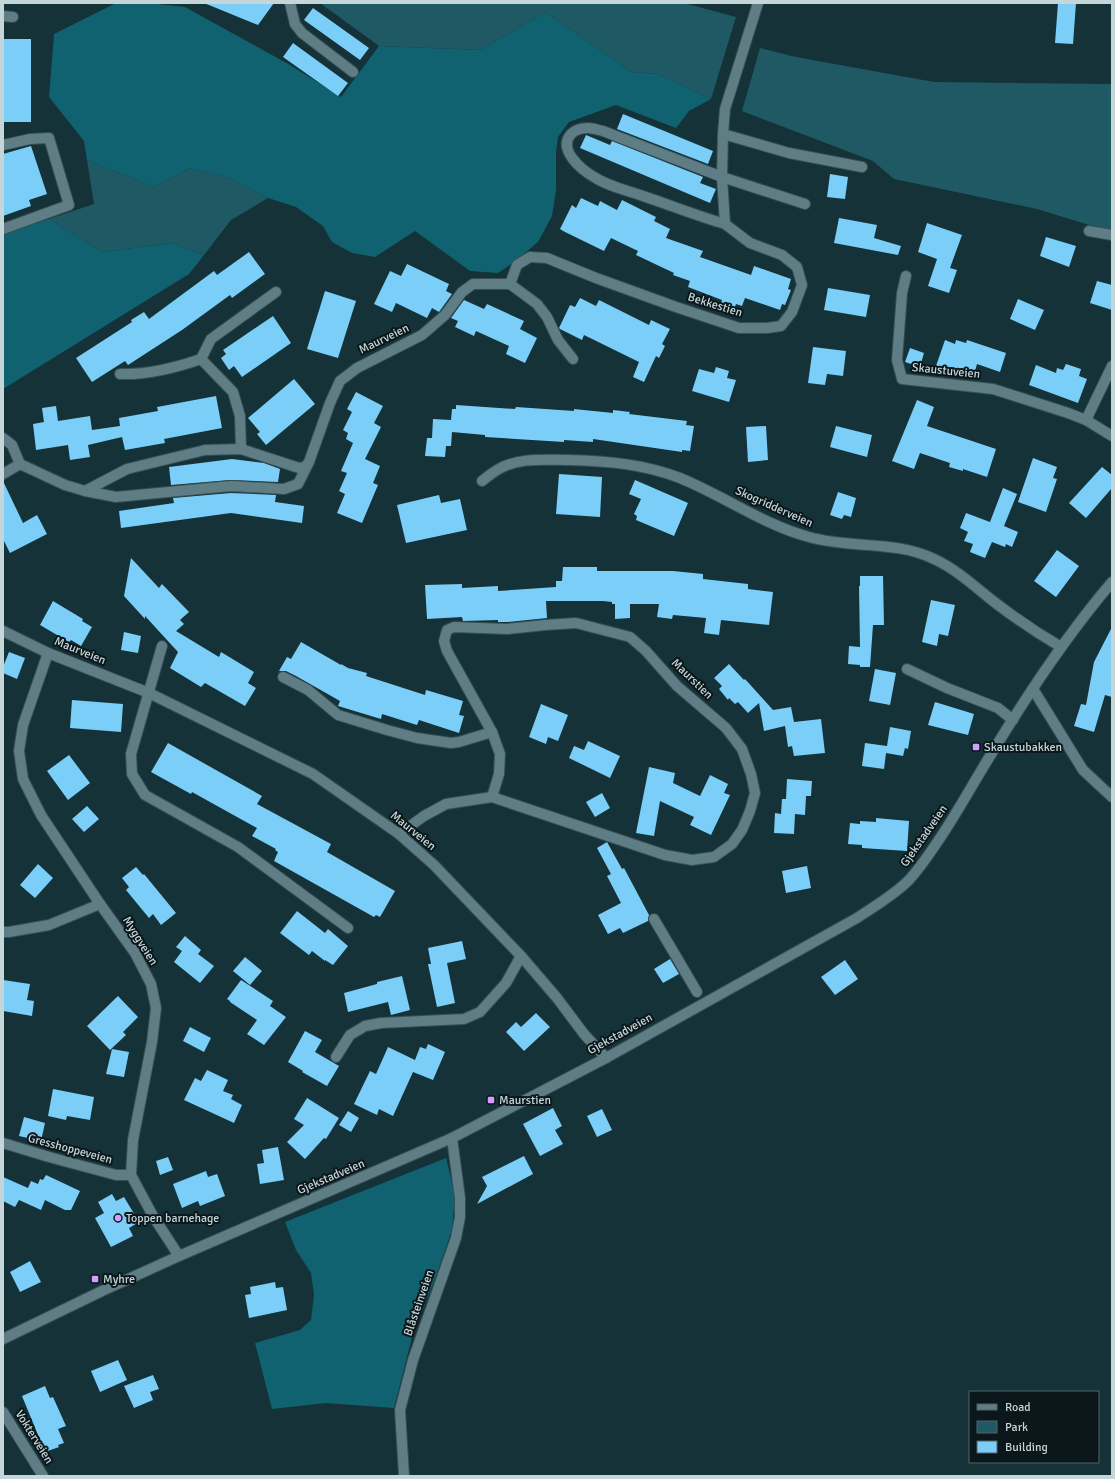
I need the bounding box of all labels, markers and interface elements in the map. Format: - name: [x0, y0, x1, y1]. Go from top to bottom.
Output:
- street label: Bekkestien: [686, 290, 744, 320]
- street label: Maurveien: [356, 320, 412, 358]
- street label: Skaustuveien: [911, 360, 981, 382]
- street label: Skogridderveien: [733, 483, 815, 531]
- street label: Maurveien: [52, 634, 108, 668]
- street label: Maurstien: [668, 656, 716, 702]
- place label: Skaustubakken: [984, 740, 1062, 755]
- marker: Skaustubakken: [971, 742, 981, 752]
- street label: Gjekstadveien: [897, 802, 951, 870]
- street label: Maurveien: [387, 808, 439, 854]
- street label: Myggveien: [119, 914, 161, 968]
- street label: Gjekstadveien: [585, 1010, 655, 1058]
- place label: Maurstien: [499, 1093, 551, 1108]
- marker: Maurstien: [486, 1095, 496, 1105]
- street label: Gresshoppeveien: [26, 1131, 114, 1167]
- street label: Gjekstadveien: [295, 1156, 367, 1198]
- place label: Toppen barnehage: [126, 1211, 219, 1226]
- marker: Toppen barnehage: [113, 1213, 123, 1223]
- street label: Blåsteinveien: [401, 1268, 437, 1338]
- place label: Myhre: [103, 1272, 135, 1287]
- marker: Myhre: [90, 1274, 100, 1284]
- legend: [969, 1391, 1099, 1463]
- text: Road: [1005, 1400, 1031, 1415]
- street label: Vokterveien: [12, 1407, 56, 1467]
- text: Park: [1005, 1420, 1028, 1435]
- text: Building: [1005, 1440, 1048, 1455]

